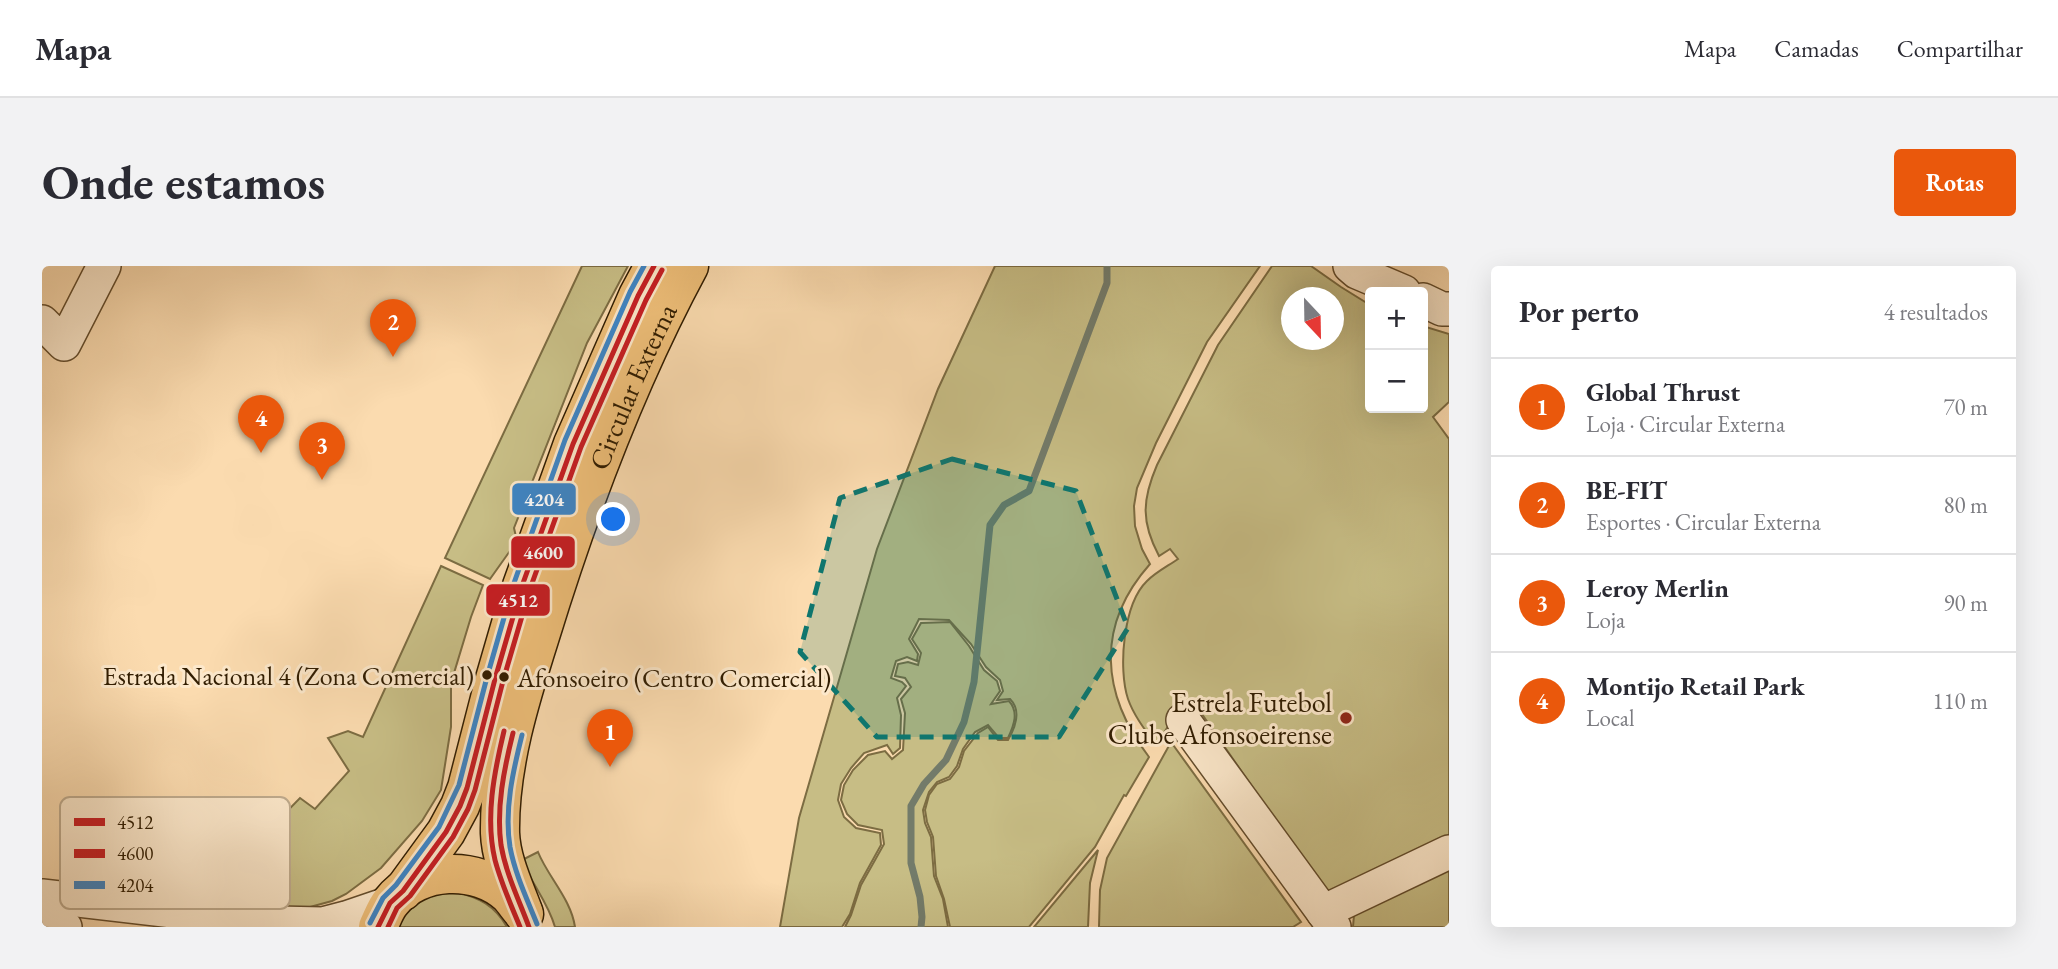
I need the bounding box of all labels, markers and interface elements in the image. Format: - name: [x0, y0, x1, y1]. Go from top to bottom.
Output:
- text: Mapa: [35, 27, 112, 70]
- text: Mapa: [1684, 33, 1736, 64]
- text: Camadas: [1774, 33, 1859, 64]
- text: Compartilhar: [1897, 33, 2023, 64]
- button: Rotas: [1894, 149, 2016, 216]
- text: Onde estamos: [42, 150, 325, 214]
- north arrow: [1281, 287, 1344, 350]
- map controls: [1365, 287, 1428, 413]
- button: +: [1365, 287, 1428, 350]
- text: Por perto: [1519, 292, 1639, 331]
- street label: Circular Externa: [580, 297, 685, 475]
- text: 4 resultados: [1884, 297, 1988, 327]
- pin: 2: [370, 299, 416, 357]
- button: −: [1365, 350, 1428, 413]
- text: Global Thrust: [1586, 375, 1740, 409]
- text: 1: [1536, 392, 1548, 422]
- text: 70 m: [1943, 392, 1988, 422]
- pin: 4: [238, 395, 284, 453]
- text: Loja · Circular Externa: [1586, 409, 1785, 439]
- pin: 3: [299, 422, 345, 480]
- text: BE-FIT: [1586, 473, 1667, 507]
- line badge: 4204: [511, 482, 577, 516]
- text: 4204: [524, 487, 565, 512]
- text: 2: [1536, 490, 1548, 520]
- text: 80 m: [1943, 490, 1988, 520]
- your location: [596, 502, 630, 536]
- text: Esportes · Circular Externa: [1586, 507, 1821, 537]
- line badge: 4600: [510, 535, 576, 569]
- text: 4600: [523, 540, 563, 565]
- text: Leroy Merlin: [1586, 571, 1729, 605]
- line badge: 4512: [485, 583, 551, 617]
- text: 4512: [498, 588, 538, 613]
- text: 3: [1536, 588, 1548, 618]
- text: 90 m: [1943, 588, 1988, 618]
- text: Loja: [1586, 605, 1625, 635]
- place label: Estrada Nacional 4 (Zona Comercial): [103, 659, 474, 693]
- place label: Afonsoeiro (Centro Comercial): [516, 661, 831, 695]
- marker: Estrada Nacional 4 (Zona Comercial): [480, 668, 494, 682]
- text: Montijo Retail Park: [1586, 669, 1805, 703]
- marker: Afonsoeiro (Centro Comercial): [497, 670, 511, 684]
- place label: Estrela Futebol Clube Afonsoeirense: [1108, 684, 1332, 752]
- text: 4: [1536, 686, 1548, 716]
- text: 110 m: [1932, 686, 1988, 716]
- text: Local: [1586, 703, 1635, 733]
- pin: 1: [587, 709, 633, 767]
- marker: Estrela Futebol Clube Afonsoeirense: [1338, 710, 1354, 726]
- legend: [60, 797, 290, 909]
- text: 4512: [117, 810, 153, 835]
- text: 4600: [117, 841, 153, 866]
- text: 4204: [117, 873, 154, 898]

